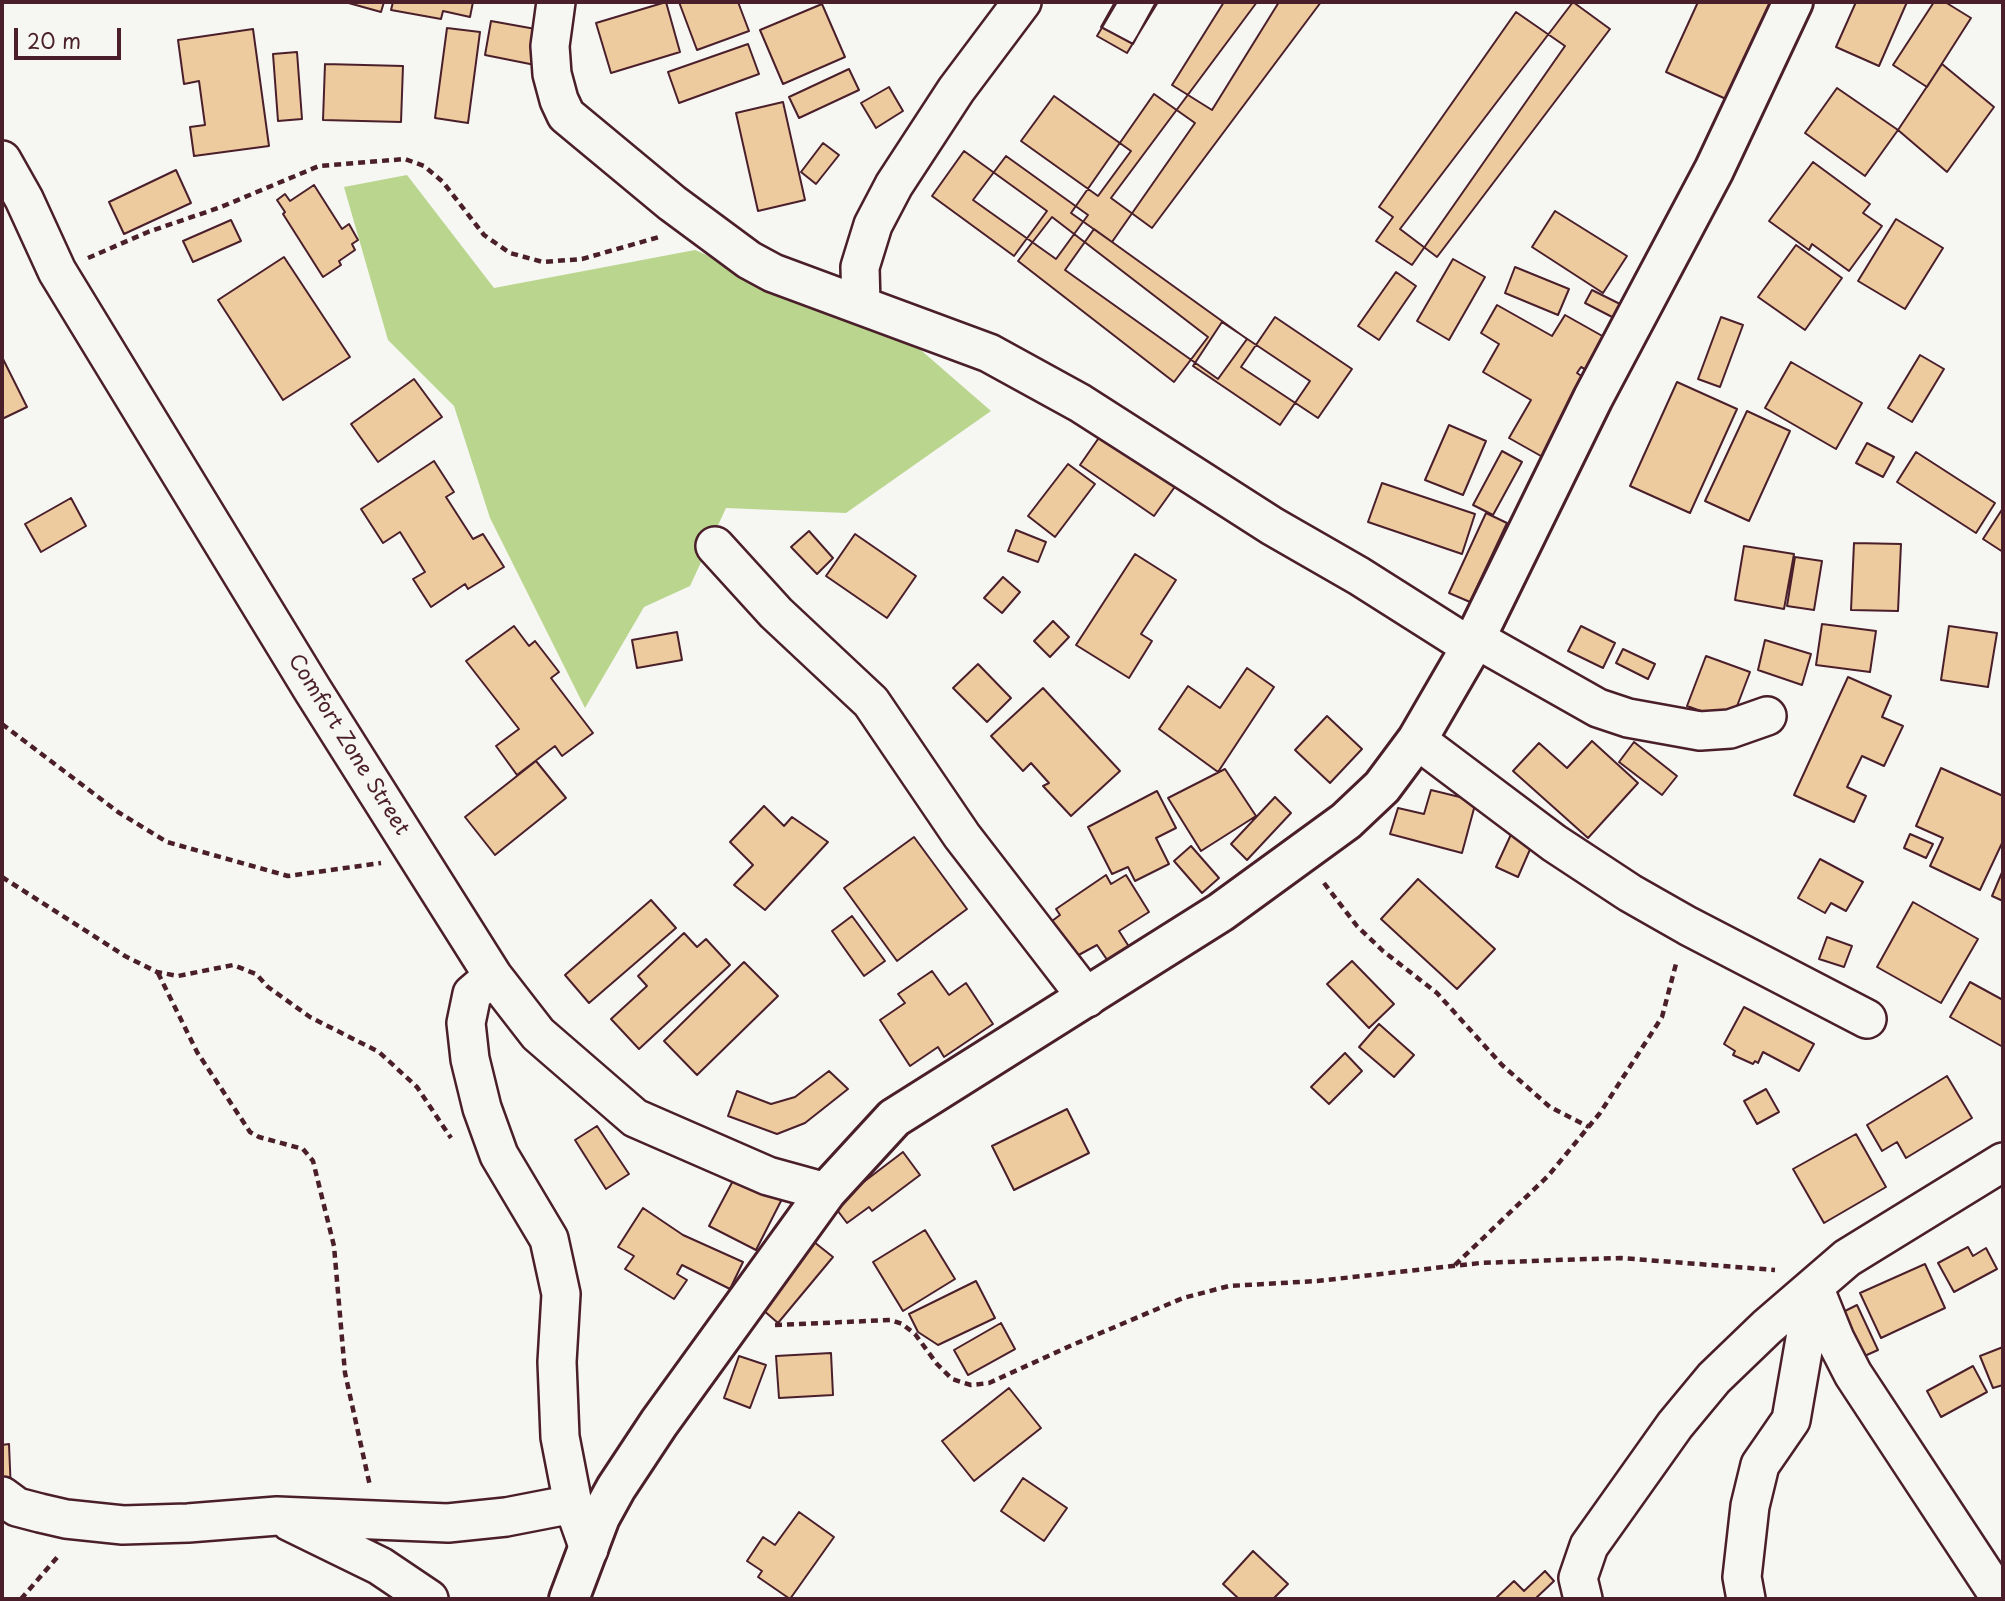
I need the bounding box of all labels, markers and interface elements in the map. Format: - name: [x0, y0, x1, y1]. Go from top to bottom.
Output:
- scale bar: [18, 14, 124, 58]
- text: 20 m: [27, 24, 81, 56]
- street label: Comfort Zone Street: [282, 650, 414, 840]

